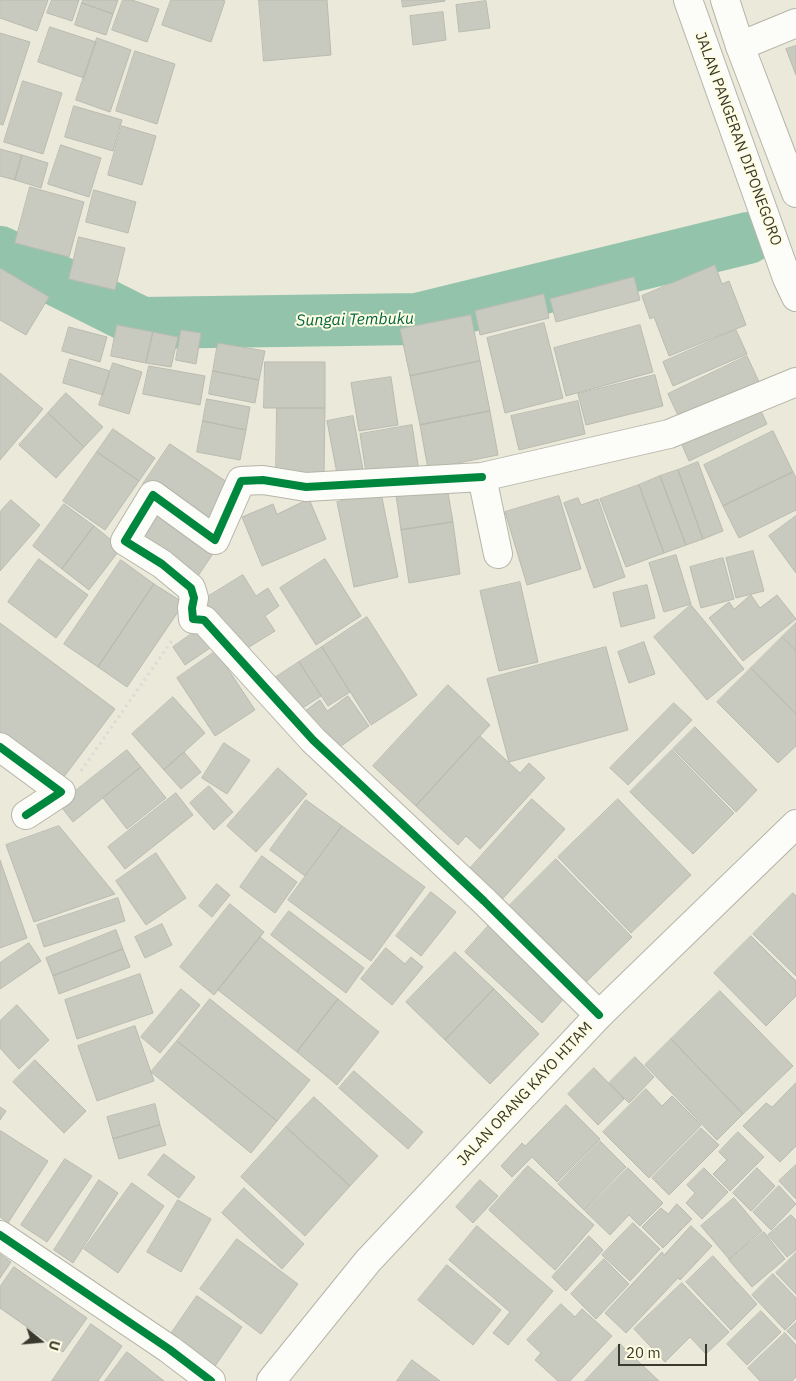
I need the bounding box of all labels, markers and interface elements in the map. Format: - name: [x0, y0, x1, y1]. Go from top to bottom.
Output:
- street label: JALAN PANGERAN DIPONEGORO: [691, 30, 785, 248]
- water label: Sungai Tembuku: [296, 309, 414, 331]
- street label: JALAN ORANG KAYO HITAM: [454, 1018, 596, 1170]
- north arrow: [15, 1316, 65, 1366]
- scale bar: [621, 1334, 710, 1366]
- text: U: [44, 1338, 64, 1353]
- text: 20 m: [626, 1343, 661, 1362]

